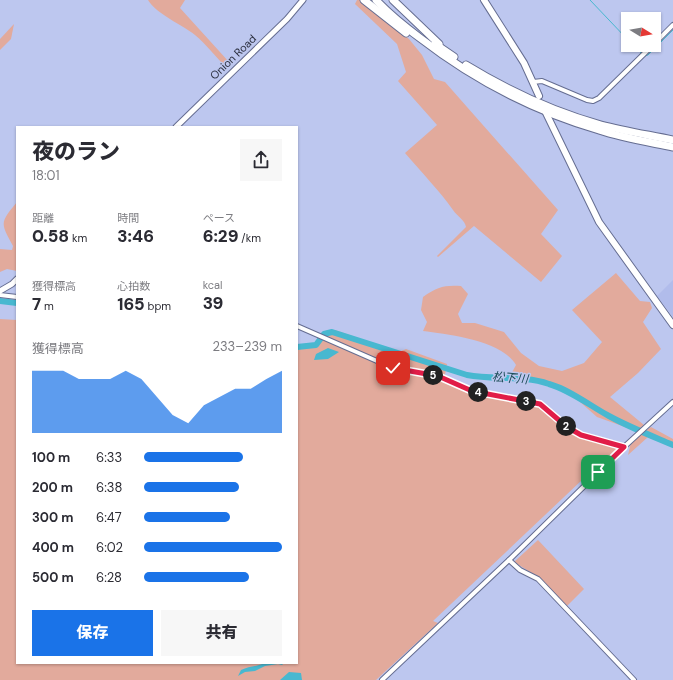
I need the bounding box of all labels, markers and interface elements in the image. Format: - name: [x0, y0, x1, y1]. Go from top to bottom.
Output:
- north arrow: [621, 12, 661, 52]
- map controls: [621, 12, 661, 52]
- street label: Onion Road: [207, 31, 259, 82]
- text: 夜のラン: [32, 137, 120, 166]
- button: share: [240, 139, 282, 181]
- text: 18:01: [32, 167, 60, 184]
- text: 距離: [32, 211, 54, 225]
- text: 時間: [117, 211, 139, 225]
- text: ペース: [203, 211, 235, 225]
- text: 0.58: [32, 225, 69, 247]
- text: 3:46: [117, 225, 154, 247]
- text: 6:29: [203, 225, 238, 247]
- text: km: [69, 231, 87, 245]
- text: /km: [238, 231, 261, 245]
- text: kcal: [203, 278, 223, 292]
- text: 獲得標高: [32, 279, 76, 293]
- text: 心拍数: [117, 279, 150, 293]
- text: 39: [203, 292, 223, 314]
- text: 7: [32, 293, 41, 315]
- text: 165: [117, 293, 145, 315]
- text: m: [41, 299, 54, 313]
- text: bpm: [145, 299, 171, 313]
- text: 233–239 m: [212, 338, 282, 355]
- text: 獲得標高: [32, 340, 84, 357]
- pin: [376, 351, 410, 385]
- icon: check: [382, 357, 404, 379]
- pin: 5: [423, 365, 443, 385]
- text: 5: [430, 368, 436, 382]
- water label: 松下川: [491, 368, 531, 388]
- pin: 4: [468, 382, 488, 402]
- text: 4: [474, 385, 482, 399]
- pin: 3: [516, 391, 536, 411]
- text: 3: [523, 394, 529, 408]
- pin: 2: [556, 416, 576, 436]
- text: 2: [563, 419, 569, 433]
- text: 100 m: [32, 449, 70, 466]
- text: 6:33: [96, 449, 122, 466]
- pin: [581, 455, 615, 489]
- icon: arrive: [587, 461, 609, 483]
- text: 200 m: [32, 479, 73, 496]
- text: 6:38: [96, 479, 122, 496]
- text: 300 m: [32, 509, 73, 526]
- text: 6:47: [96, 509, 122, 526]
- text: 400 m: [32, 539, 74, 556]
- text: 6:02: [96, 539, 123, 556]
- text: 500 m: [32, 569, 74, 586]
- text: 6:28: [96, 569, 122, 586]
- button: 保存: [32, 610, 153, 656]
- button: 共有: [161, 610, 282, 656]

